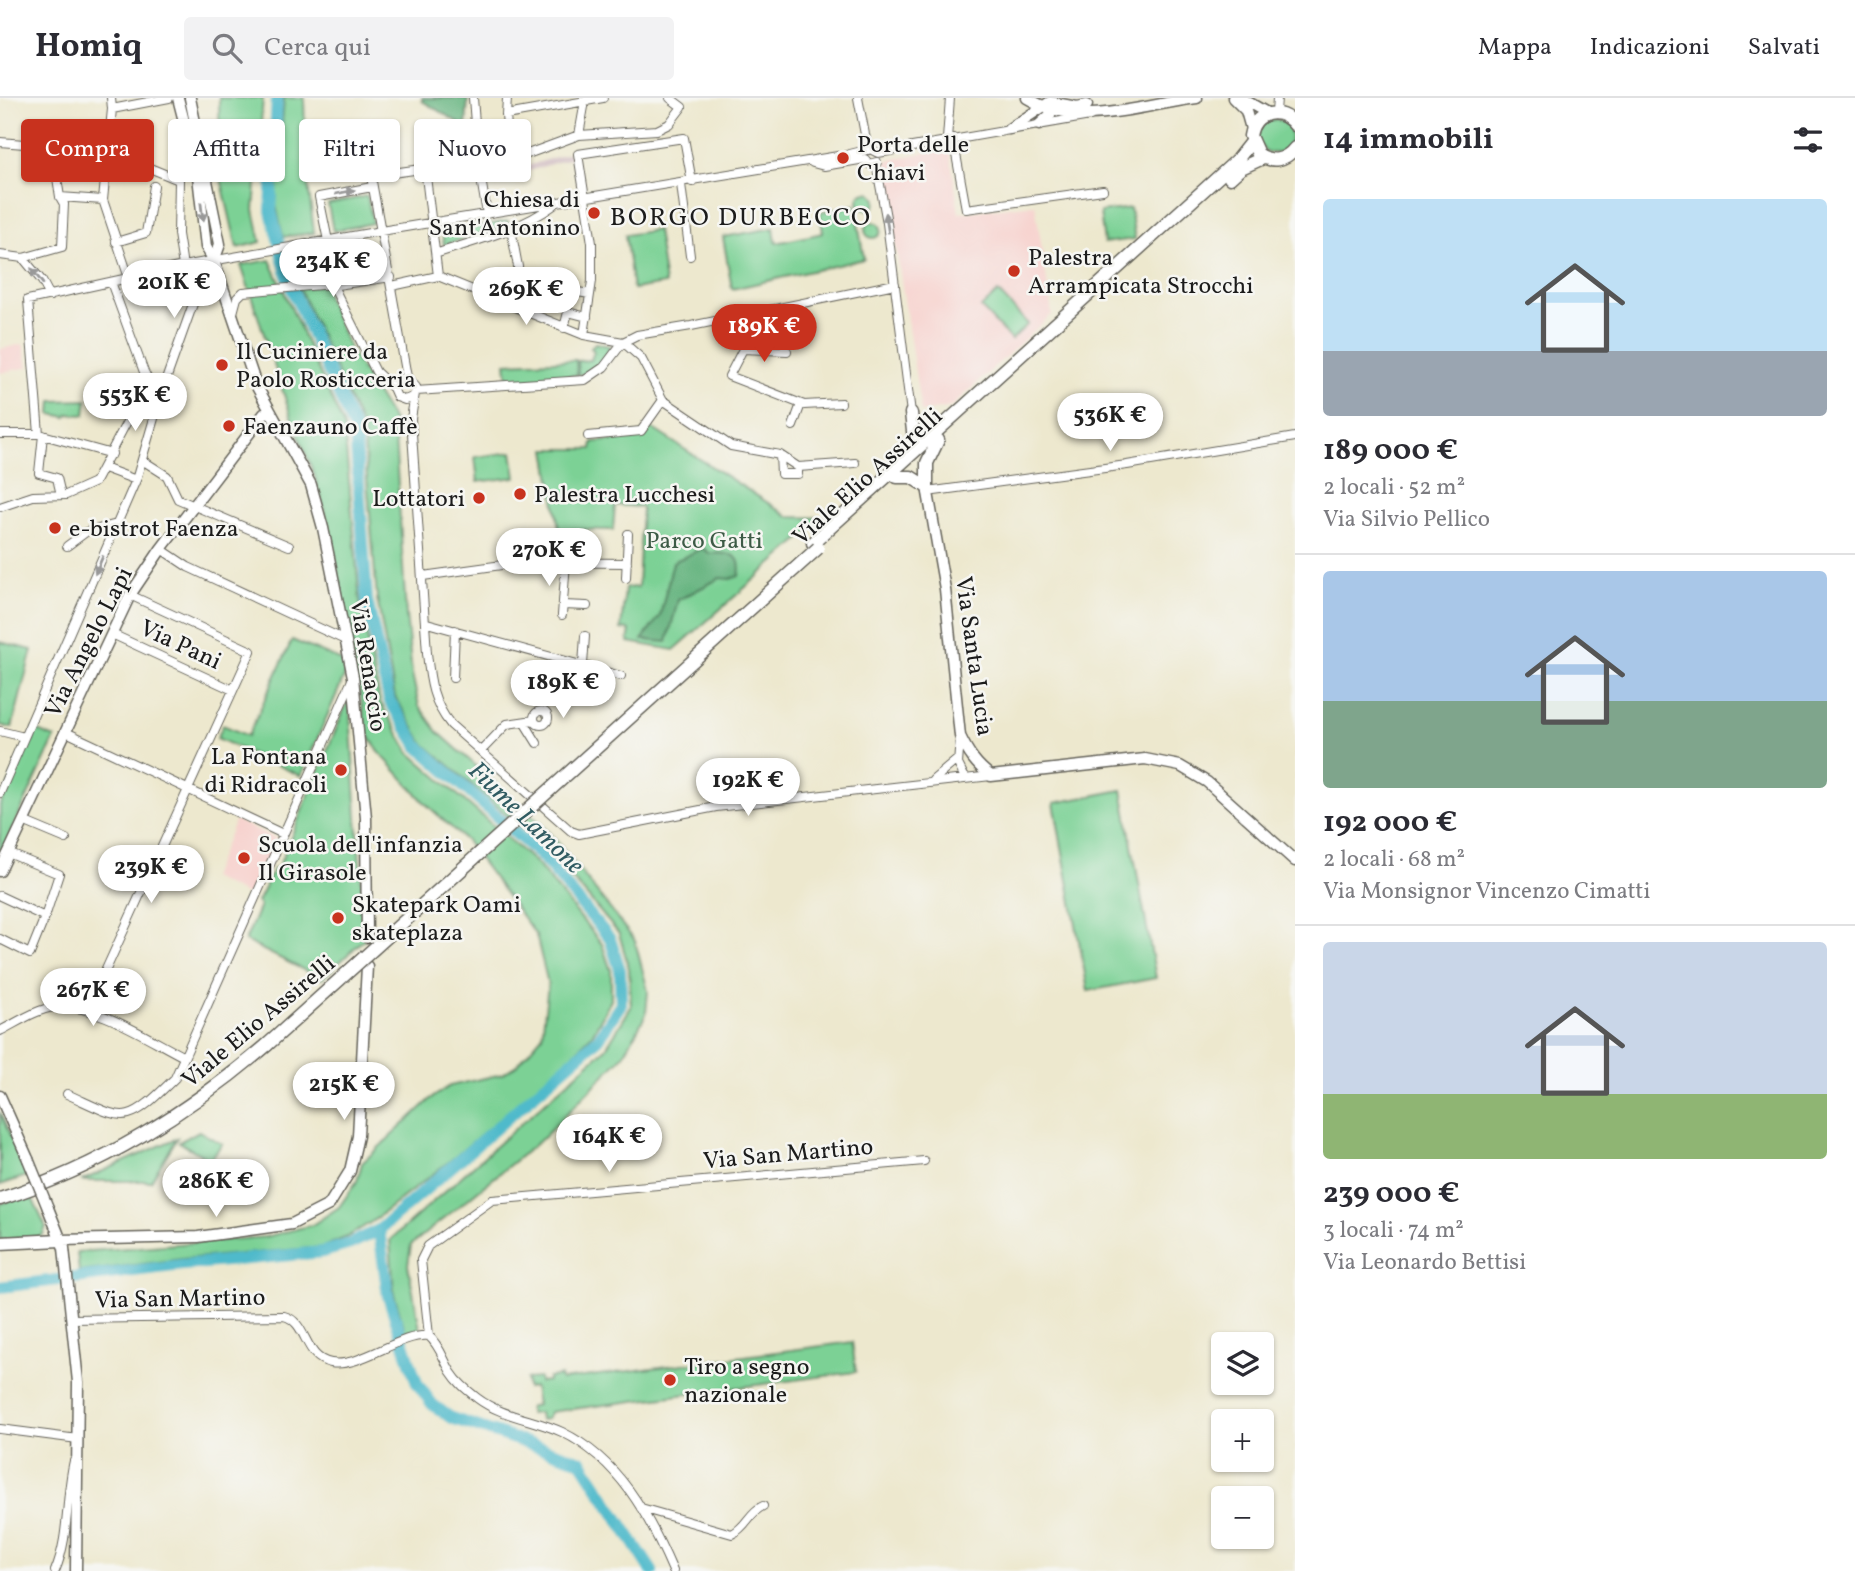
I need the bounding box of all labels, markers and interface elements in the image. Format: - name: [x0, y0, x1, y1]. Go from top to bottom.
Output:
- search box: [184, 17, 674, 80]
- text: Homiq: [35, 25, 142, 71]
- icon: search: [208, 29, 246, 67]
- text: Cerca qui: [264, 30, 371, 66]
- text: Mappa: [1478, 31, 1552, 65]
- text: Indicazioni: [1590, 31, 1710, 65]
- text: Salvati: [1748, 31, 1820, 65]
- chip: Compra: [21, 119, 154, 182]
- chip: Affitta: [168, 119, 285, 182]
- chip: Filtri: [299, 119, 400, 182]
- chip: Nuovo: [414, 119, 531, 182]
- text: 14 immobili: [1323, 119, 1494, 161]
- icon: filters: [1789, 121, 1827, 159]
- place label: Porta delle Chiavi: [857, 129, 969, 191]
- marker: Porta delle Chiavi: [835, 150, 851, 166]
- place label: Chiesa di Sant'Antonino: [429, 184, 580, 246]
- one-way arrow: [335, 186, 357, 197]
- district label: BORGO DURBECCO: [610, 200, 872, 236]
- one-way arrow: [197, 202, 208, 224]
- marker: Chiesa di Sant'Antonino: [586, 205, 602, 221]
- one-way arrow: [881, 212, 892, 234]
- pin: 234K €: [276, 240, 390, 299]
- place label: Palestra Arrampicata Strocchi: [1028, 242, 1254, 304]
- icon: home: [1512, 245, 1638, 371]
- text: 234K €: [295, 246, 371, 278]
- pin: 201K €: [117, 260, 231, 320]
- marker: Palestra Arrampicata Strocchi: [1006, 263, 1022, 279]
- text: 201K €: [137, 267, 211, 299]
- one-way arrow: [30, 268, 45, 286]
- pin: 269K €: [469, 268, 583, 327]
- text: 269K €: [488, 274, 564, 306]
- pin: 189K €: [707, 304, 821, 364]
- text: 189K €: [728, 311, 800, 343]
- place label: Il Cuciniere da Paolo Rosticceria: [236, 336, 416, 398]
- marker: Il Cuciniere da Paolo Rosticceria: [214, 357, 230, 373]
- pin: 553K €: [78, 374, 192, 433]
- text: 553K €: [99, 380, 171, 412]
- pin: 536K €: [1053, 394, 1167, 453]
- text: 536K €: [1073, 400, 1147, 432]
- street label: Viale Elio Assirelli: [786, 401, 951, 554]
- place label: Faenzauno Caffè: [243, 411, 418, 445]
- marker: Faenzauno Caffè: [221, 418, 237, 434]
- text: 189 000 €: [1323, 430, 1458, 472]
- text: 2 locali · 52 m²: [1323, 472, 1465, 504]
- place label: Palestra Lucchesi: [534, 479, 715, 513]
- place label: Lottatori: [372, 483, 465, 517]
- marker: Palestra Lucchesi: [512, 486, 528, 502]
- marker: Lottatori: [471, 490, 487, 506]
- text: Via Silvio Pellico: [1323, 504, 1490, 536]
- place label: e-bistrot Faenza: [69, 513, 239, 547]
- marker: e-bistrot Faenza: [47, 520, 63, 536]
- park label: Parco Gatti: [645, 525, 763, 559]
- pin: 270K €: [492, 528, 606, 588]
- text: 270K €: [512, 535, 586, 567]
- one-way arrow: [93, 555, 105, 575]
- street label: Via Angelo Lapi: [37, 562, 142, 724]
- street label: Via Santa Lucia: [945, 574, 1001, 738]
- street label: Via Renaccio: [340, 596, 394, 734]
- street label: Via Pani: [134, 612, 227, 680]
- icon: home: [1512, 617, 1638, 743]
- pin: 189K €: [506, 660, 620, 720]
- text: 189K €: [527, 667, 599, 699]
- place label: La Fontana di Ridracoli: [205, 741, 327, 803]
- water label: Fiume Lamone: [460, 754, 592, 883]
- pin: 192K €: [691, 758, 805, 818]
- marker: La Fontana di Ridracoli: [333, 762, 349, 778]
- text: 192K €: [712, 765, 784, 797]
- text: 192 000 €: [1323, 802, 1457, 844]
- place label: Scuola dell'infanzia Il Girasole: [258, 829, 463, 891]
- text: 2 locali · 68 m²: [1323, 844, 1465, 876]
- pin: 239K €: [94, 846, 208, 905]
- marker: Scuola dell'infanzia Il Girasole: [236, 850, 252, 866]
- text: 239K €: [114, 852, 188, 884]
- text: Via Monsignor Vincenzo Cimatti: [1323, 876, 1650, 908]
- place label: Skatepark Oami skateplaza: [352, 889, 521, 951]
- marker: Skatepark Oami skateplaza: [330, 910, 346, 926]
- street label: Viale Elio Assirelli: [175, 948, 344, 1097]
- pin: 267K €: [36, 968, 150, 1028]
- text: 267K €: [56, 975, 130, 1007]
- icon: home: [1512, 988, 1638, 1114]
- pin: 215K €: [287, 1062, 401, 1122]
- text: 215K €: [309, 1069, 379, 1101]
- pin: 164K €: [552, 1114, 666, 1174]
- text: 164K €: [572, 1121, 646, 1153]
- street label: Via San Martino: [702, 1131, 875, 1179]
- pin: 286K €: [159, 1160, 273, 1219]
- text: 286K €: [178, 1166, 254, 1198]
- text: 239 000 €: [1323, 1173, 1460, 1215]
- text: 3 locali · 74 m²: [1323, 1215, 1464, 1247]
- text: Via Leonardo Bettisi: [1323, 1247, 1526, 1279]
- street label: Via San Martino: [94, 1282, 266, 1318]
- map controls: [1211, 1332, 1274, 1549]
- button: layers: [1211, 1332, 1274, 1395]
- place label: Tiro a segno nazionale: [684, 1351, 809, 1413]
- marker: Tiro a segno nazionale: [662, 1372, 678, 1388]
- button: +: [1211, 1409, 1274, 1472]
- button: −: [1211, 1486, 1274, 1549]

